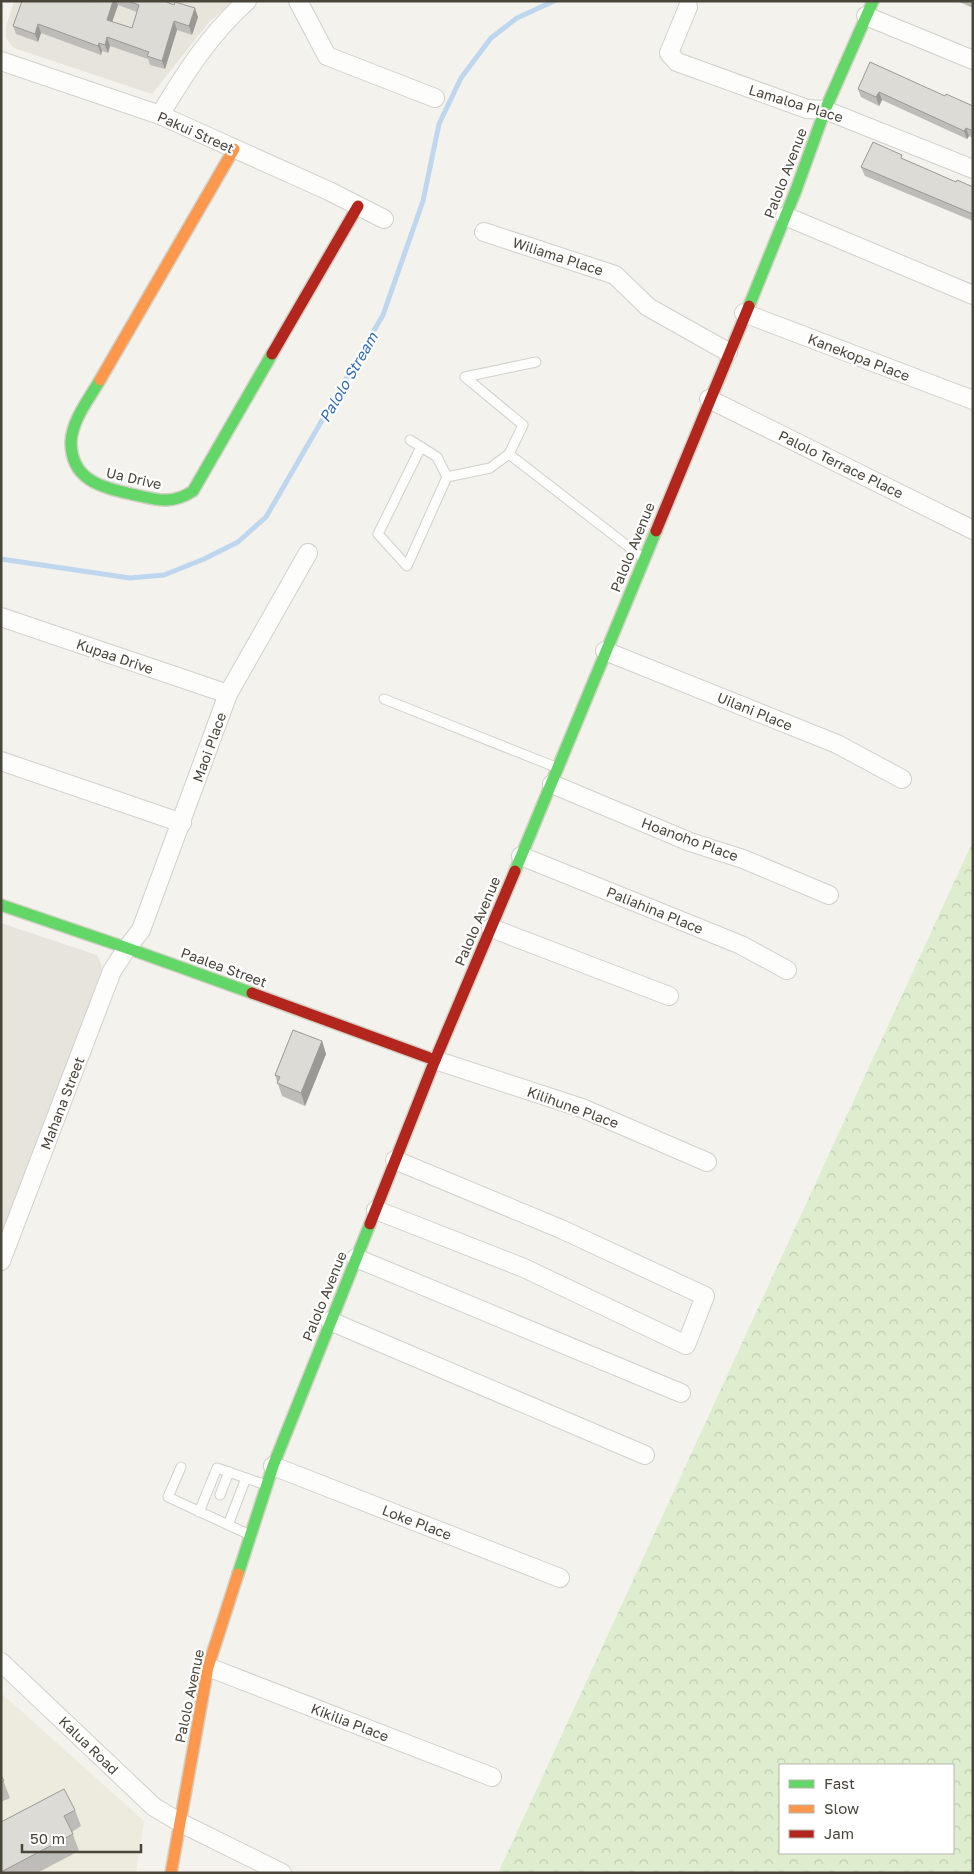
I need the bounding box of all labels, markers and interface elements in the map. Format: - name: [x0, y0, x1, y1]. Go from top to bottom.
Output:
- street label: Lamaloa Place: [747, 81, 845, 125]
- street label: Pakui Street: [155, 108, 237, 156]
- street label: Palolo Avenue: [760, 125, 810, 221]
- street label: Wiliama Place: [510, 233, 606, 279]
- water label: Palolo Stream: [315, 328, 381, 425]
- street label: Kanekopa Place: [806, 330, 912, 384]
- street label: Palolo Terrace Place: [776, 426, 906, 502]
- street label: Ua Drive: [105, 463, 163, 493]
- street label: Palolo Avenue: [606, 500, 658, 594]
- street label: Kupaa Drive: [74, 635, 156, 677]
- street label: Uilani Place: [715, 688, 795, 734]
- street label: Maoi Place: [189, 710, 229, 784]
- street label: Hoanoho Place: [639, 814, 741, 864]
- street label: Palolo Avenue: [451, 874, 503, 968]
- street label: Paliahina Place: [604, 883, 706, 937]
- street label: Paalea Street: [179, 944, 269, 990]
- street label: Mahana Street: [37, 1054, 87, 1152]
- street label: Kilihune Place: [525, 1083, 621, 1131]
- street label: Palolo Avenue: [298, 1249, 350, 1343]
- street label: Loke Place: [380, 1501, 454, 1543]
- street label: Palolo Avenue: [171, 1648, 207, 1744]
- street label: Kikilia Place: [309, 1699, 391, 1745]
- street label: Kalua Road: [56, 1712, 122, 1778]
- legend: [779, 1764, 954, 1854]
- text: Fast: [824, 1774, 855, 1792]
- text: Slow: [824, 1799, 859, 1817]
- scale bar: [22, 1822, 141, 1854]
- text: Jam: [824, 1824, 854, 1842]
- text: 50 m: [30, 1829, 65, 1847]

